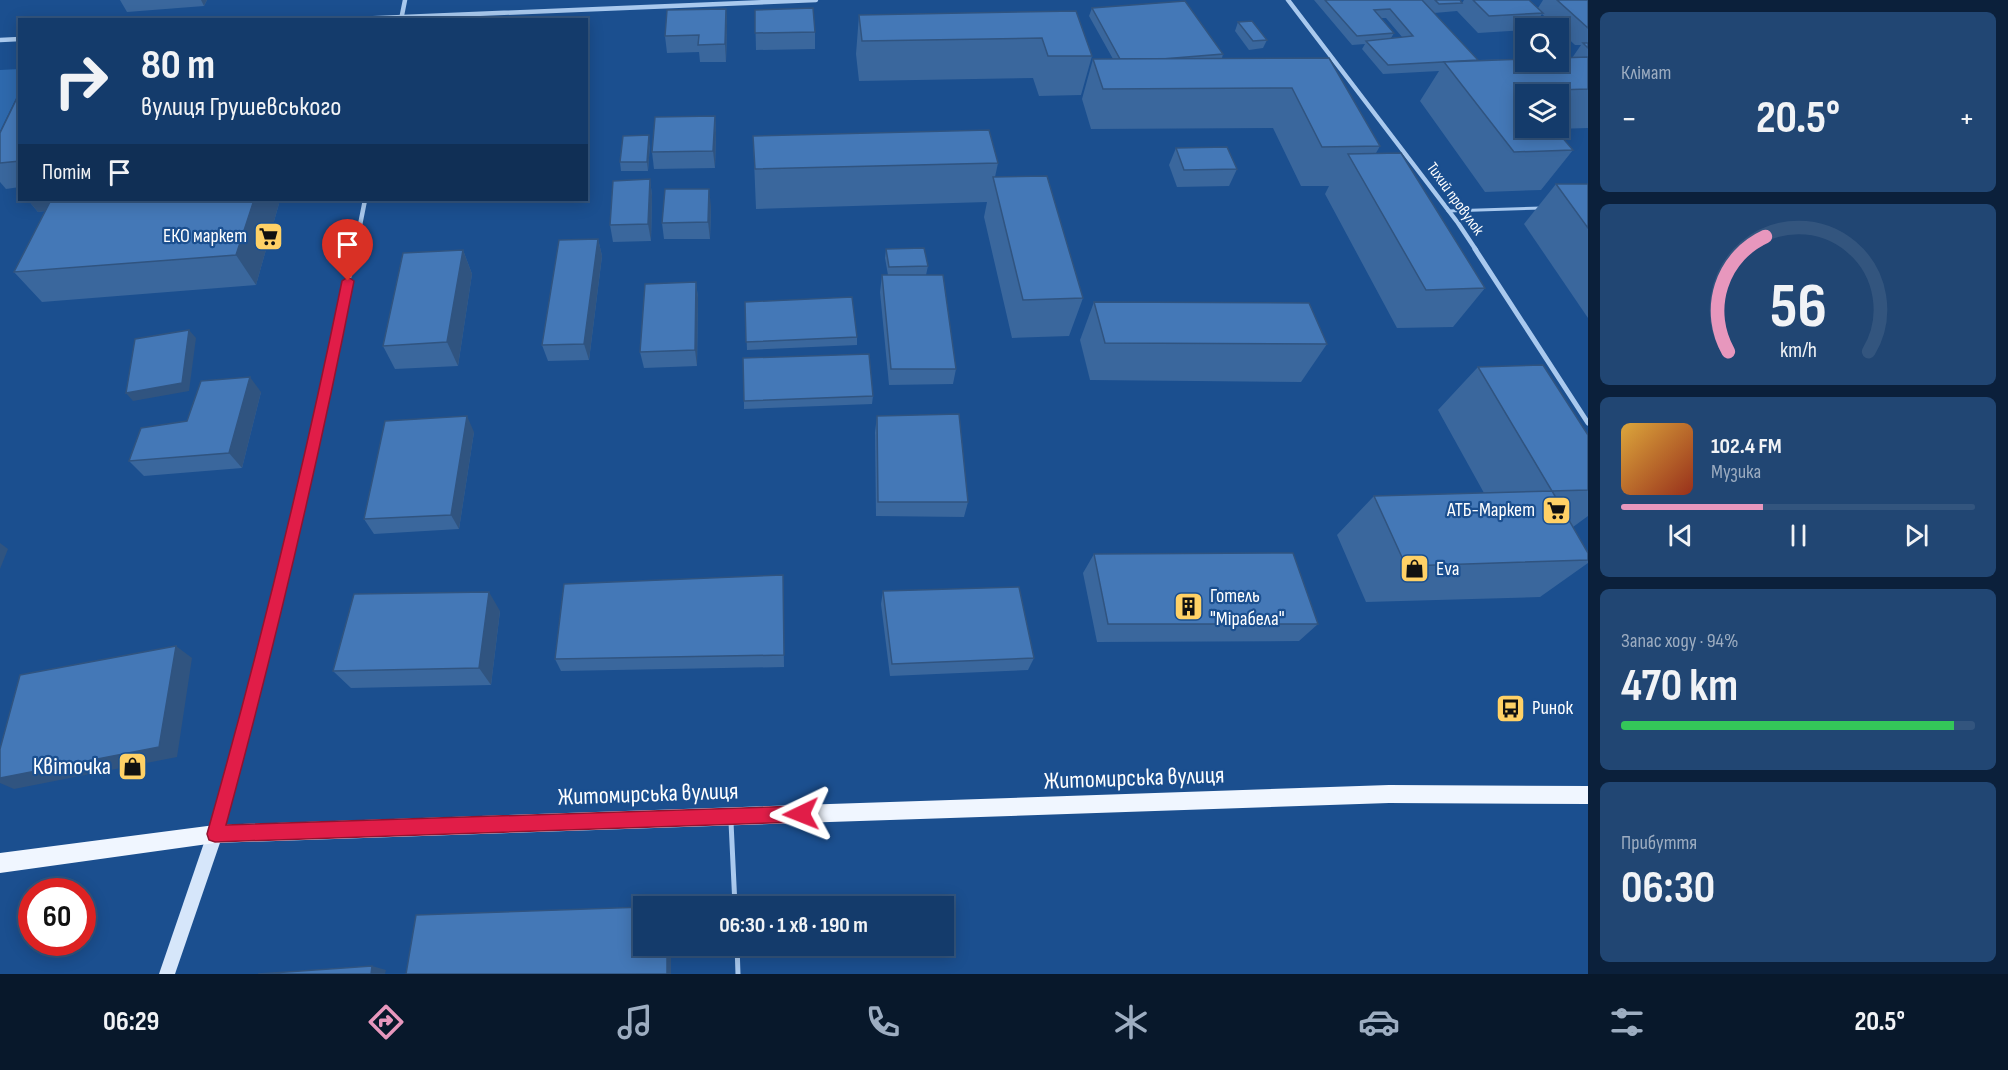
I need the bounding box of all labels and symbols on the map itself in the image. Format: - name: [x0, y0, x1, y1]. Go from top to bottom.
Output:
- street label: Тихий провулок: [1422, 159, 1488, 240]
- pin: [322, 219, 373, 281]
- supermarket icon: ЕКО маркет: [252, 220, 284, 252]
- place label: ЕКО маркет: [163, 224, 247, 248]
- supermarket icon: АТБ-Маркет: [1540, 494, 1572, 526]
- place label: АТБ-Маркет: [1446, 498, 1535, 522]
- shop icon: Eva: [1399, 553, 1431, 585]
- place label: Eva: [1436, 557, 1459, 581]
- place label: Готель "Мірабела": [1210, 584, 1285, 631]
- building icon: Готель "Мірабела": [1173, 591, 1205, 623]
- bus stop icon: Ринок: [1495, 692, 1527, 724]
- place label: Ринок: [1532, 696, 1573, 720]
- shop icon: Квіточка: [116, 750, 148, 782]
- place label: Квіточка: [33, 752, 111, 781]
- street label: Житомирська вулиця: [1043, 760, 1225, 796]
- street label: Житомирська вулиця: [557, 776, 739, 812]
- position arrow: [769, 782, 833, 846]
- speed limit sign: 60: [18, 878, 96, 956]

